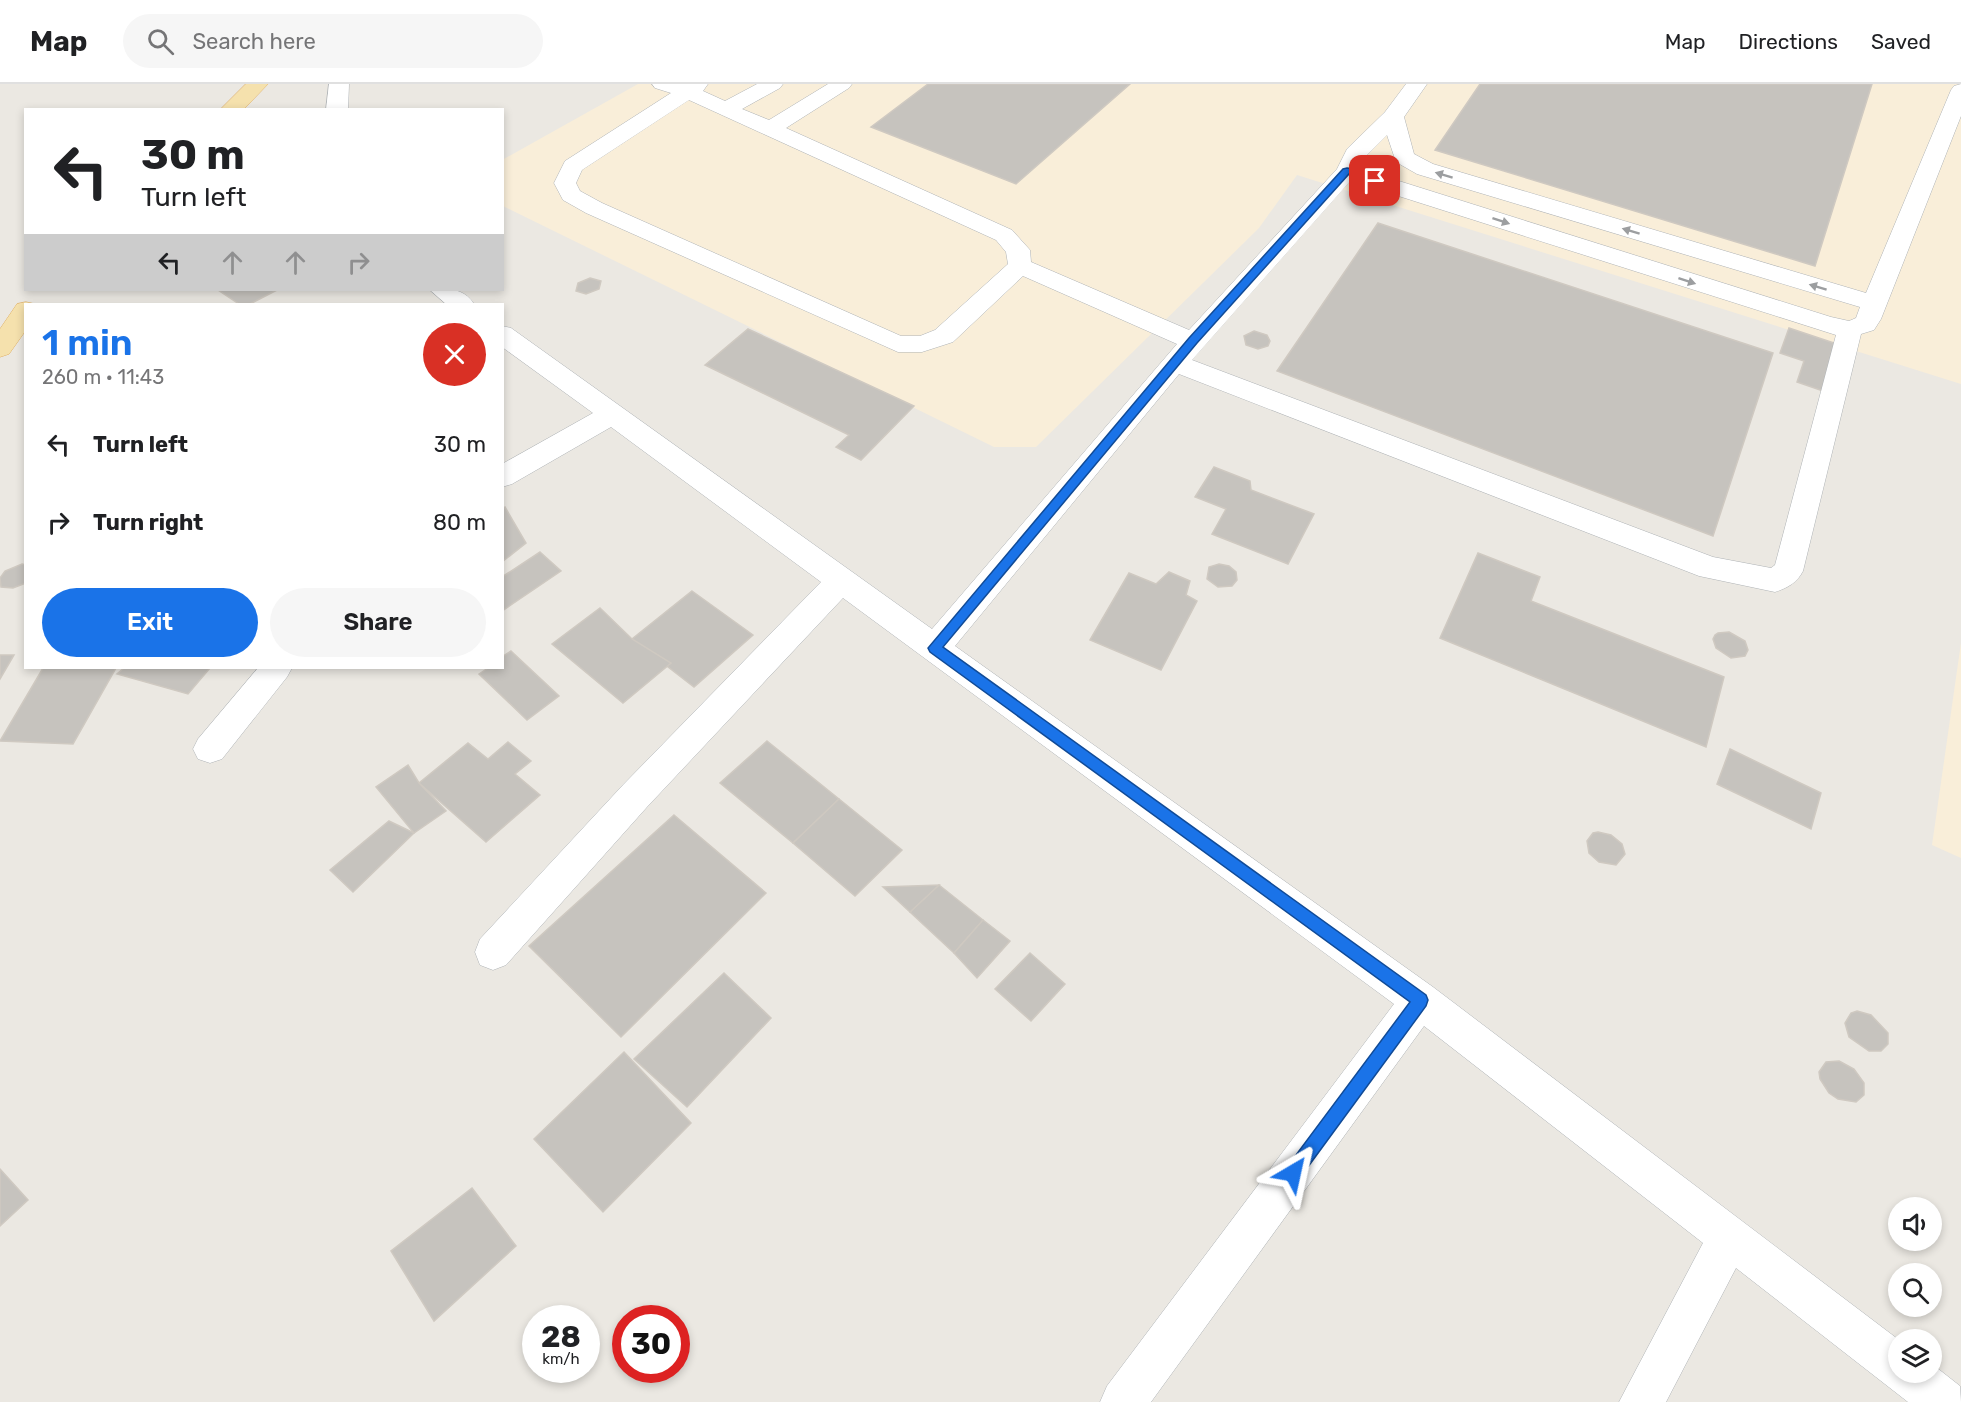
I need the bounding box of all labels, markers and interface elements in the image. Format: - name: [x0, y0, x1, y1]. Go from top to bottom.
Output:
- search box: [123, 14, 543, 68]
- text: Map: [30, 25, 87, 58]
- icon: search: [144, 25, 177, 58]
- text: Search here: [192, 28, 316, 55]
- text: Map: [1665, 29, 1706, 54]
- text: Directions: [1739, 29, 1838, 54]
- text: Saved: [1871, 29, 1931, 54]
- text: 30 m: [141, 130, 245, 180]
- icon: left: [42, 132, 120, 210]
- pin: [1349, 155, 1400, 206]
- icon: arrive: [1358, 164, 1391, 197]
- one-way arrow: [1435, 170, 1453, 179]
- text: Turn left: [141, 181, 246, 213]
- one-way arrow: [1492, 217, 1510, 227]
- one-way arrow: [1622, 226, 1640, 235]
- icon: left: [153, 246, 186, 279]
- icon: ahead: [216, 246, 249, 279]
- icon: ahead: [279, 246, 312, 279]
- icon: right: [342, 246, 375, 279]
- one-way arrow: [1678, 276, 1696, 286]
- one-way arrow: [1809, 282, 1827, 291]
- text: 1 min: [42, 321, 133, 364]
- button: close: [423, 323, 486, 386]
- text: 260 m · 11:43: [42, 365, 164, 389]
- icon: left: [42, 428, 75, 461]
- text: Turn left: [93, 431, 188, 458]
- text: 30 m: [434, 431, 486, 458]
- icon: right: [42, 506, 75, 539]
- text: Turn right: [93, 509, 203, 536]
- text: 80 m: [433, 509, 486, 536]
- button: Exit: [42, 588, 258, 657]
- button: Share: [270, 588, 486, 657]
- position arrow: [1261, 1141, 1325, 1205]
- map controls: [1888, 1197, 1942, 1383]
- button: sound: [1888, 1197, 1942, 1251]
- button: search: [1888, 1263, 1942, 1317]
- speed limit sign: 30: [612, 1305, 690, 1383]
- text: 28: [541, 1319, 581, 1355]
- button: layers: [1888, 1329, 1942, 1383]
- text: km/h: [542, 1350, 580, 1368]

